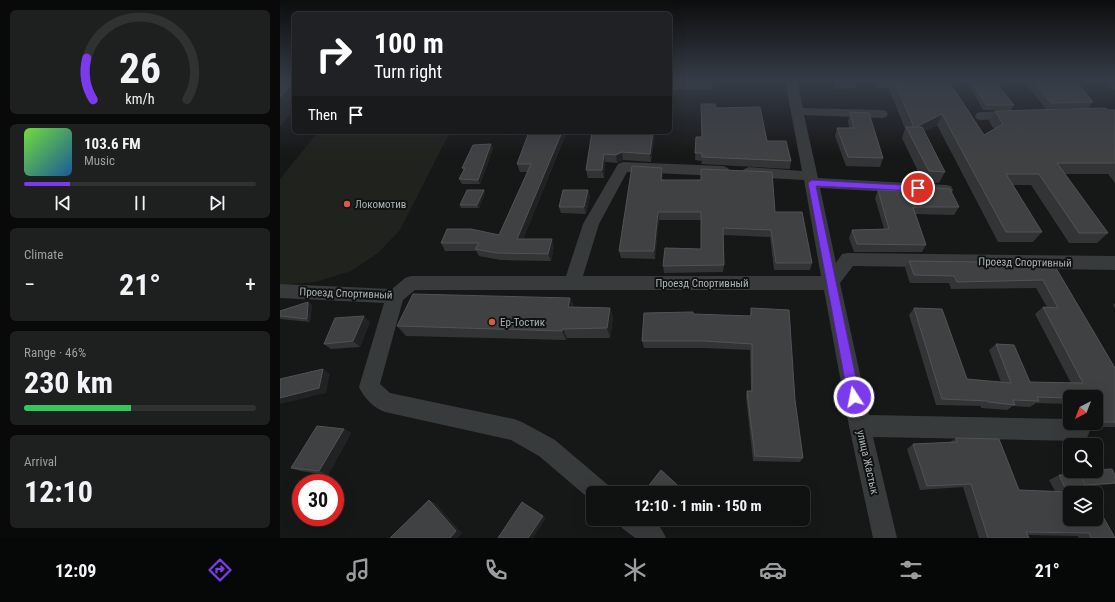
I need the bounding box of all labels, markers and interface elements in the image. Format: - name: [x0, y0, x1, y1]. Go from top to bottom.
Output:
- text: 100 m: [374, 27, 444, 60]
- icon: right: [308, 28, 360, 80]
- text: 26: [119, 44, 161, 93]
- text: Turn right: [374, 61, 442, 82]
- text: km/h: [125, 91, 155, 107]
- icon: arrive: [345, 104, 367, 126]
- text: Then: [308, 106, 337, 124]
- text: 103.6 FM: [84, 135, 141, 153]
- text: Music: [84, 153, 115, 168]
- pin: [901, 171, 935, 205]
- icon: arrive: [907, 177, 929, 199]
- icon: previous: [52, 192, 74, 214]
- icon: pause: [129, 192, 151, 214]
- icon: next: [206, 192, 228, 214]
- place label: Локомотив: [355, 198, 406, 211]
- marker: Локомотив: [342, 199, 352, 209]
- text: Climate: [24, 247, 63, 262]
- street label: Проезд Спортивный: [978, 255, 1072, 270]
- text: 21°: [119, 267, 161, 302]
- text: −: [24, 272, 35, 297]
- text: +: [245, 272, 256, 297]
- street label: Проезд Спортивный: [655, 277, 749, 290]
- street label: Проезд Спортивный: [299, 285, 393, 302]
- place label: Ер-Тостик: [500, 316, 546, 329]
- marker: Ер-Тостик: [487, 317, 497, 327]
- text: Range · 46%: [24, 345, 86, 360]
- text: 230 km: [24, 365, 113, 400]
- position arrow: [833, 376, 875, 418]
- north arrow: [1063, 390, 1103, 430]
- map controls: [1063, 390, 1103, 526]
- street label: улица Жастык: [854, 429, 881, 496]
- button: search: [1063, 438, 1103, 478]
- text: Arrival: [24, 454, 57, 469]
- text: 12:10: [24, 474, 93, 509]
- speed limit sign: 30: [292, 474, 344, 526]
- button: layers: [1063, 486, 1103, 526]
- text: 12:10 · 1 min · 150 m: [634, 497, 762, 515]
- icon: directions: [206, 556, 234, 584]
- icon: music: [344, 556, 372, 584]
- icon: phone: [482, 556, 510, 584]
- icon: climate: [621, 556, 649, 584]
- icon: car: [759, 556, 787, 584]
- icon: filters: [897, 556, 925, 584]
- text: 12:09: [55, 560, 96, 581]
- text: 21°: [1035, 560, 1060, 581]

